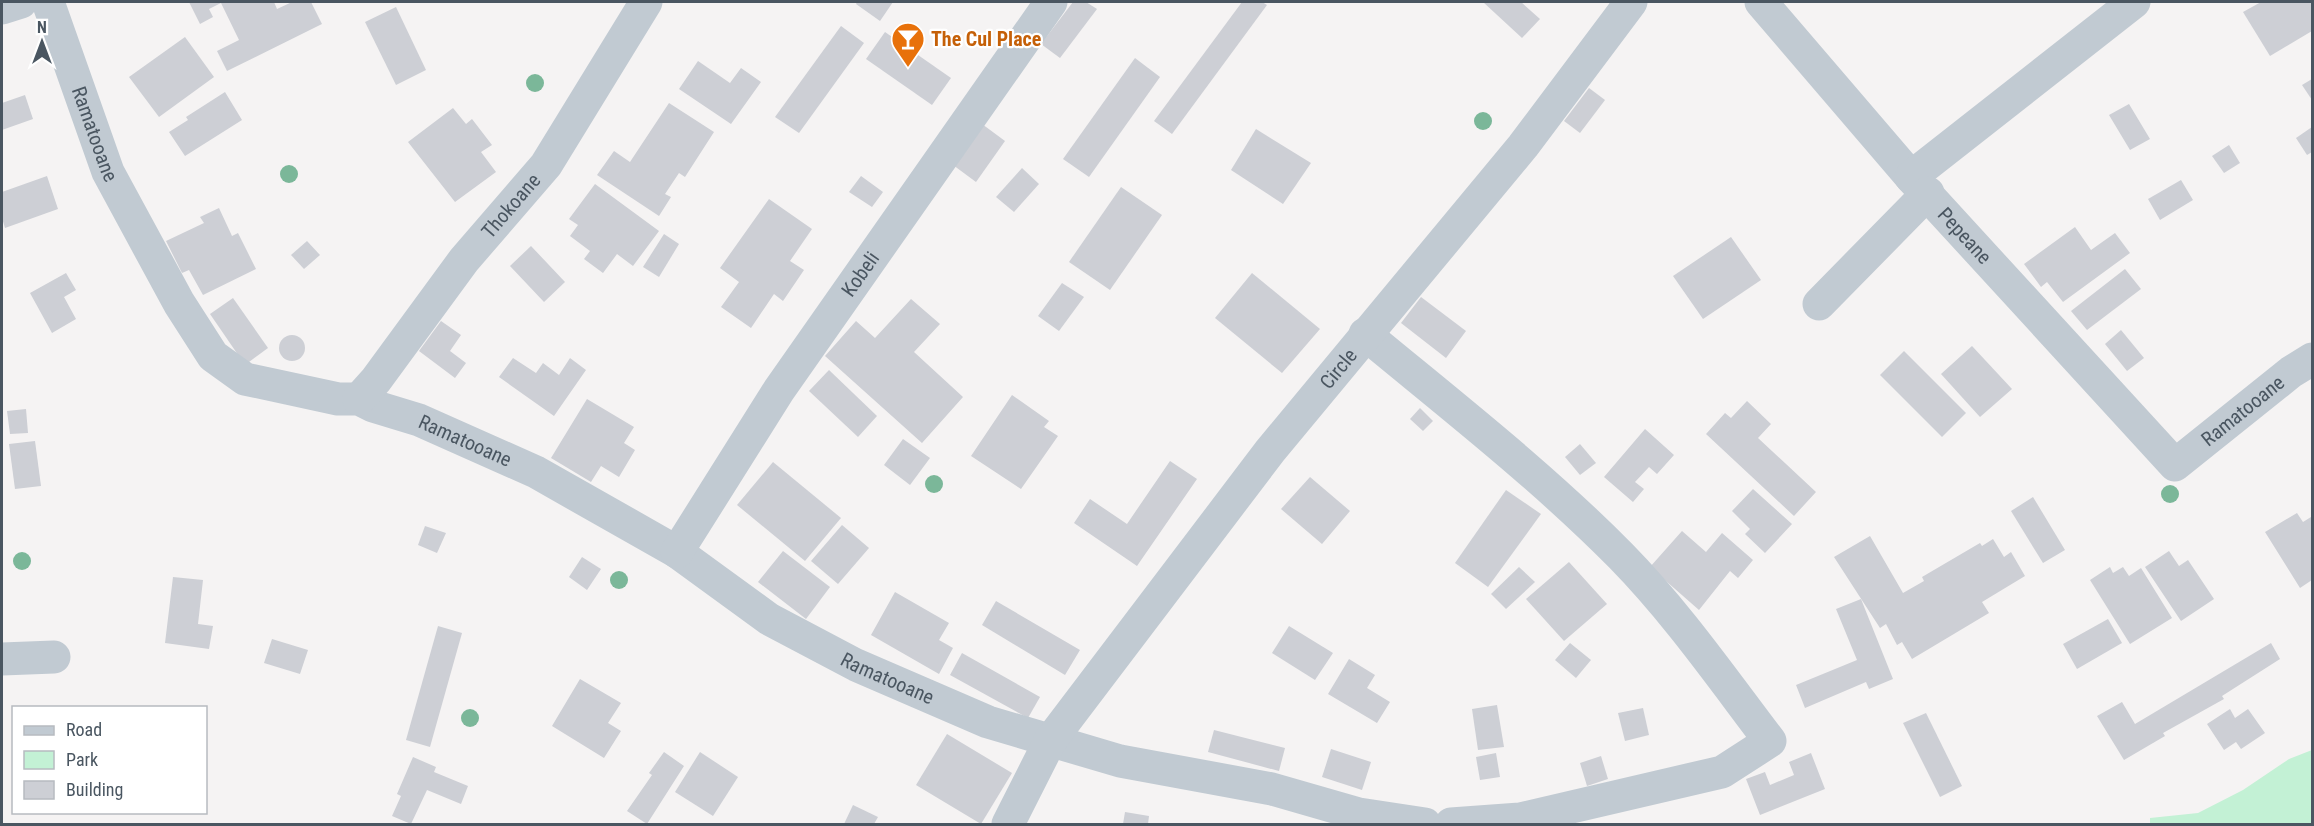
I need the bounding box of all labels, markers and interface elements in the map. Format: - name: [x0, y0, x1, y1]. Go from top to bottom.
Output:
- north arrow: [12, 12, 72, 72]
- text: N: [37, 18, 47, 37]
- bar icon: The Cul Place: [890, 21, 926, 68]
- place label: The Cul Place: [931, 27, 1041, 51]
- street label: Ramatooane: [67, 83, 123, 186]
- street label: Thokoane: [476, 168, 545, 243]
- street label: Pepeane: [1933, 202, 1997, 269]
- street label: Kobeli: [836, 247, 884, 301]
- street label: Circle: [1315, 344, 1362, 394]
- street label: Ramatooane: [2196, 370, 2289, 451]
- street label: Ramatooane: [415, 409, 515, 472]
- street label: Ramatooane: [837, 647, 938, 709]
- legend: [12, 706, 207, 814]
- text: Road: [66, 719, 102, 740]
- text: Park: [66, 749, 98, 770]
- text: Building: [66, 779, 123, 800]

